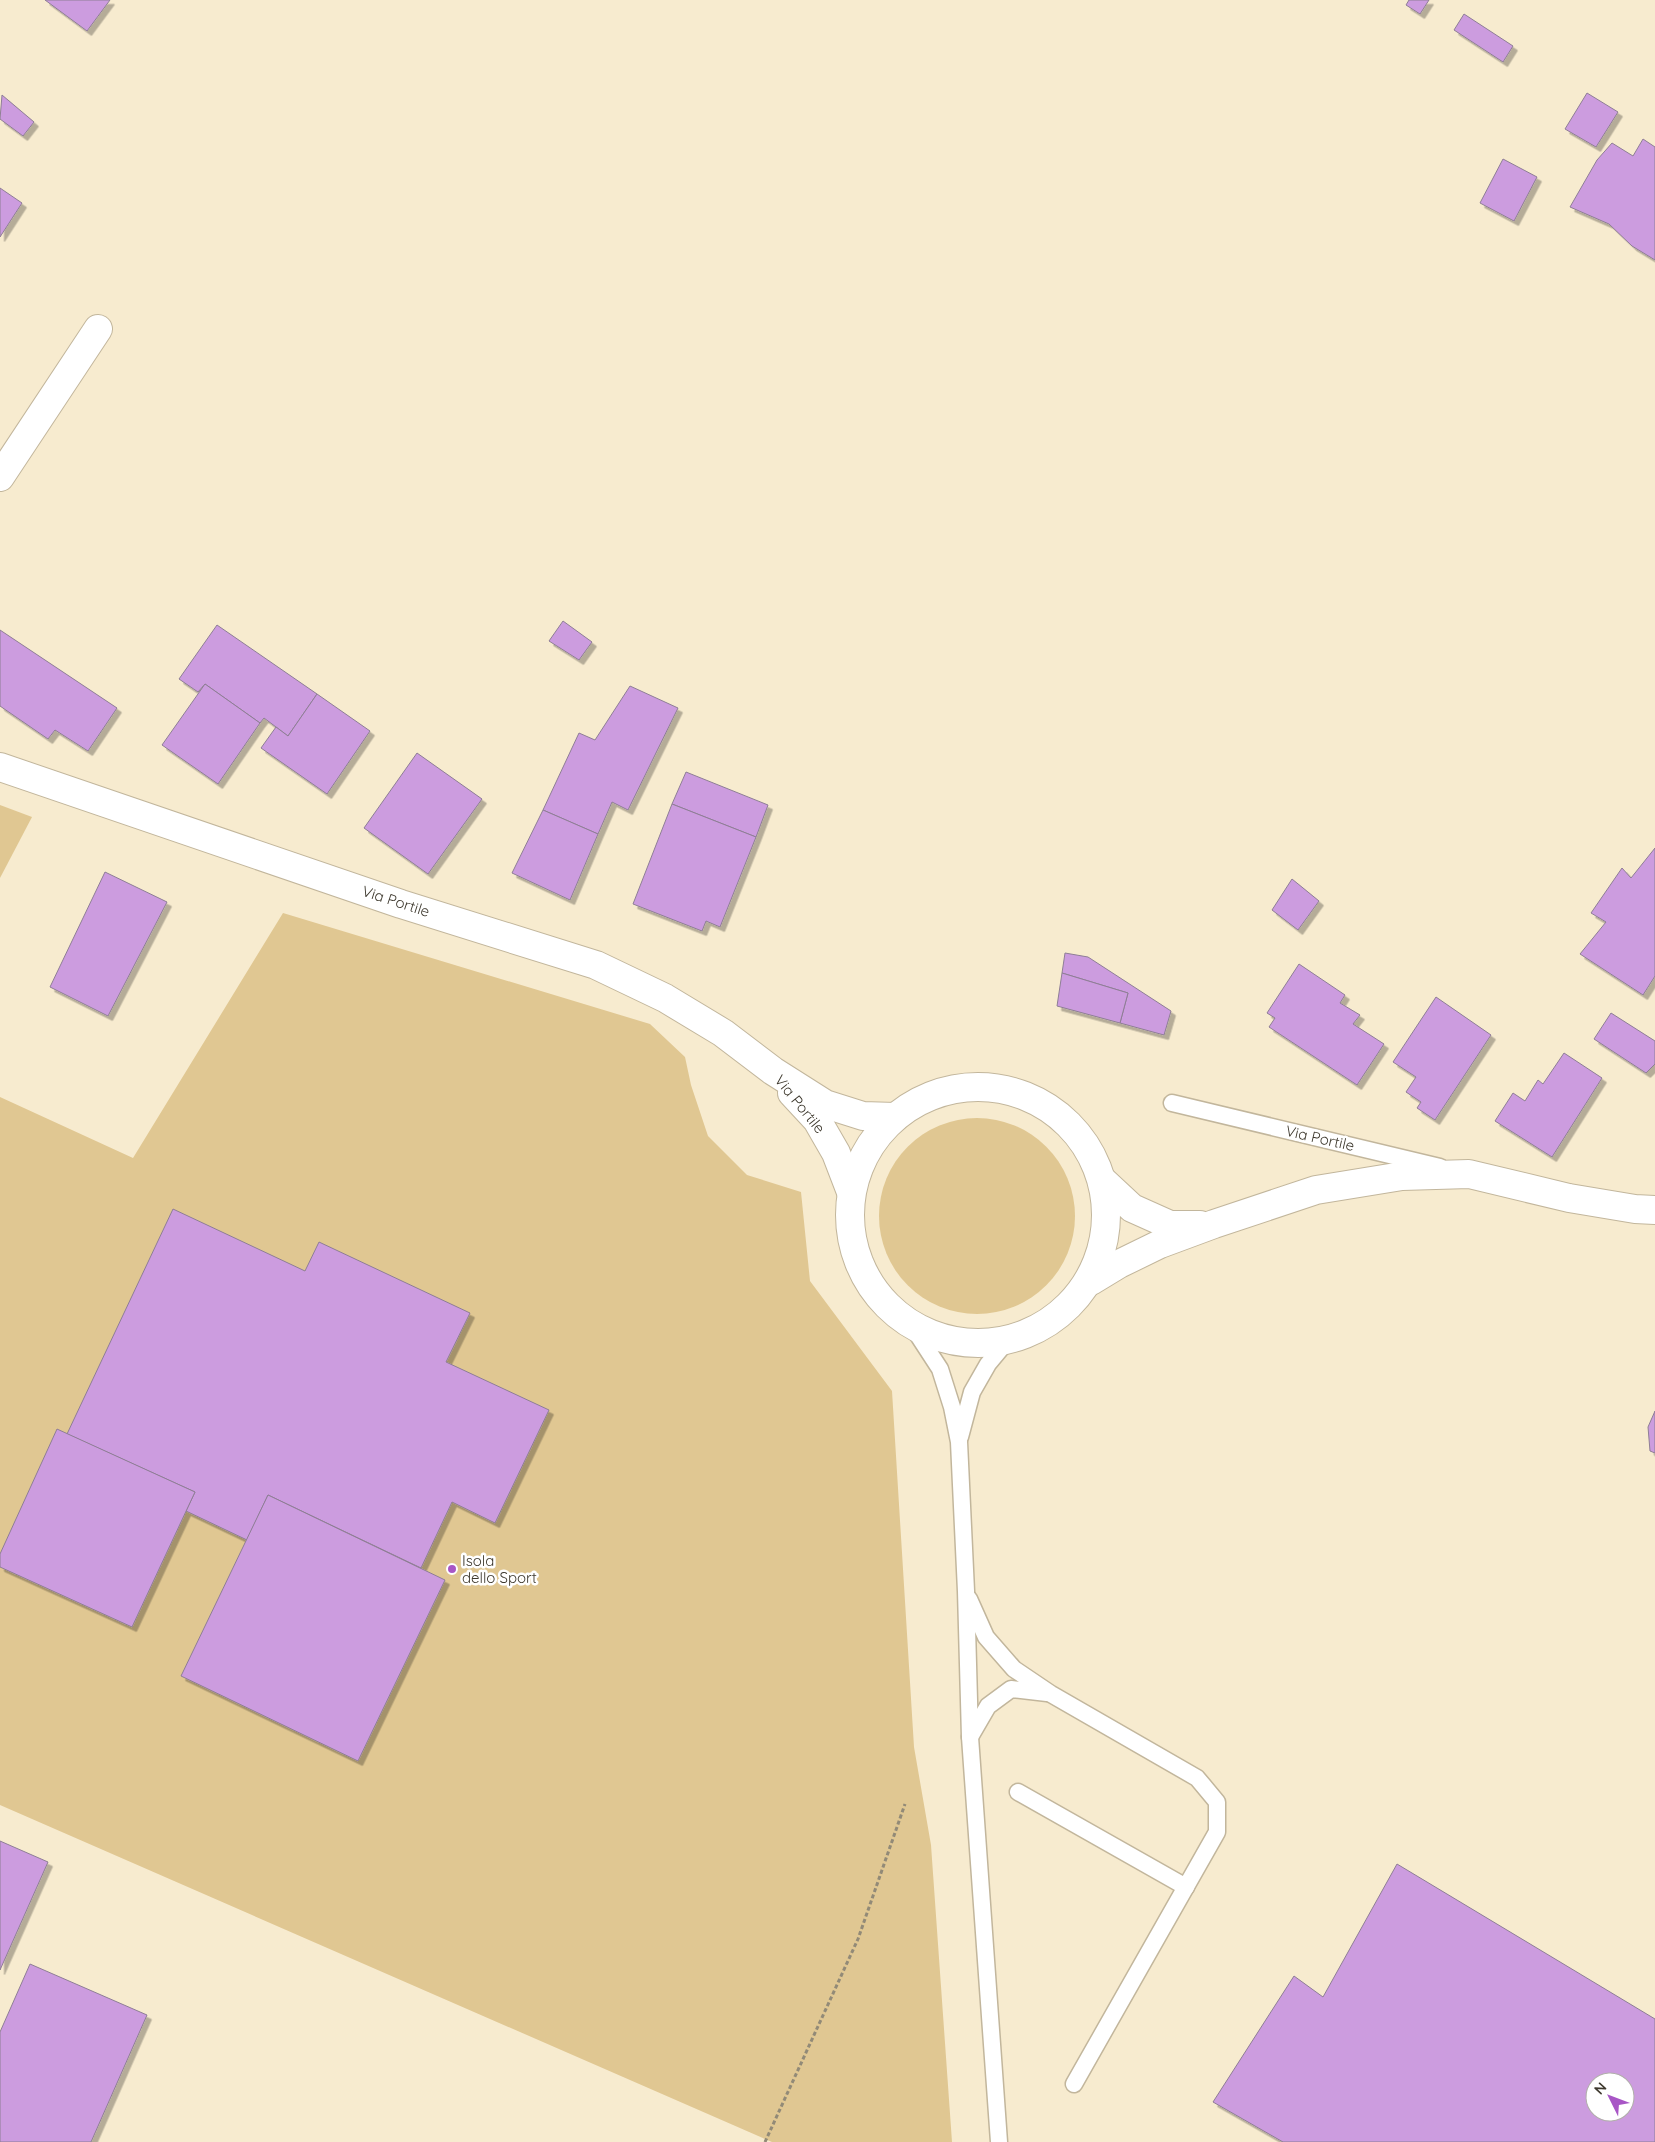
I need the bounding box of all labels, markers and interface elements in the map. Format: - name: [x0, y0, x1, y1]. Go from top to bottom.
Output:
- street label: Via Portile: [360, 881, 432, 921]
- street label: Via Portile: [771, 1071, 829, 1137]
- street label: Via Portile: [1284, 1121, 1356, 1155]
- place label: Isola dello Sport: [462, 1551, 537, 1587]
- marker: Isola dello Sport: [446, 1563, 458, 1575]
- north arrow: [1585, 2072, 1635, 2122]
- text: N: [1590, 2078, 1610, 2098]

